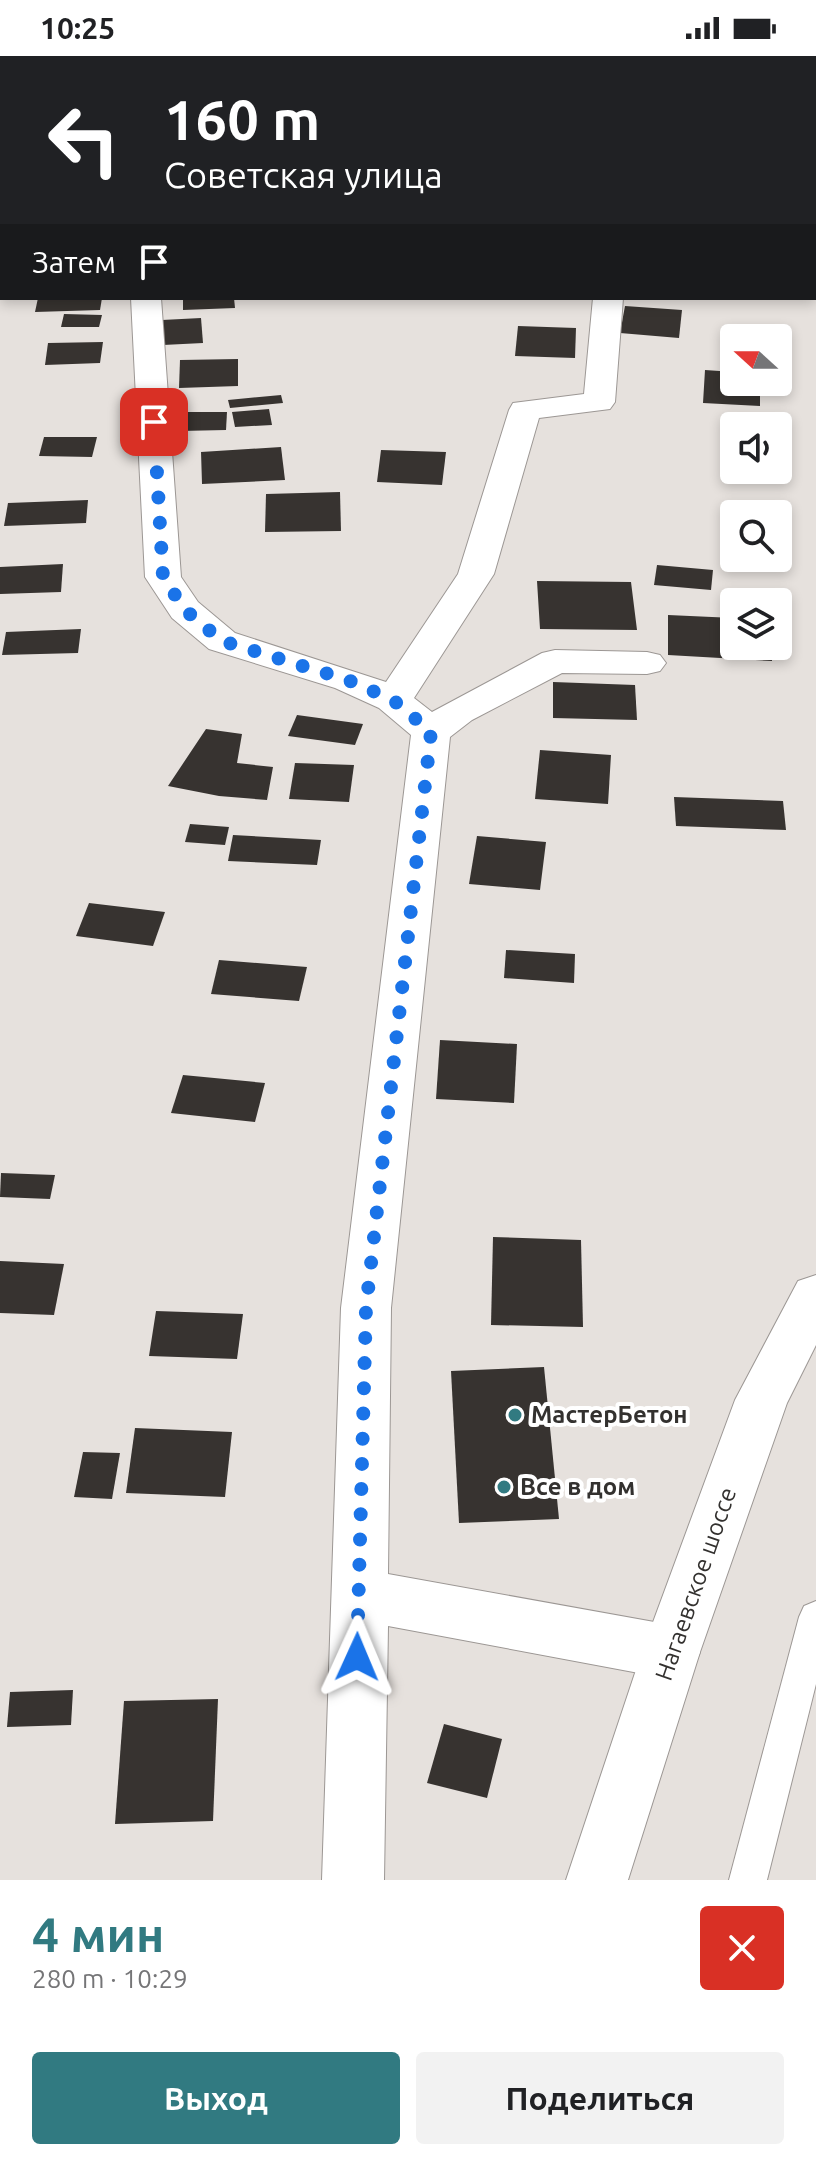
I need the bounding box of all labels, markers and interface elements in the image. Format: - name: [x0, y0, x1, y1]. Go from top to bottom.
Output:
- text: 10:25: [40, 11, 115, 45]
- icon: left: [32, 88, 136, 192]
- text: 160 m: [164, 88, 320, 151]
- text: Советская улица: [164, 154, 443, 195]
- icon: arrive: [132, 240, 176, 284]
- text: Затем: [32, 245, 116, 279]
- north arrow: [720, 324, 792, 396]
- map controls: [720, 324, 792, 660]
- pin: [120, 388, 188, 456]
- icon: arrive: [132, 400, 176, 444]
- button: sound: [720, 412, 792, 484]
- button: search: [720, 500, 792, 572]
- button: layers: [720, 588, 792, 660]
- place label: МастерБетон: [531, 1401, 688, 1428]
- marker: МастерБетон: [506, 1406, 524, 1424]
- place label: Все в дом: [520, 1473, 635, 1500]
- marker: Все в дом: [495, 1478, 513, 1496]
- street label: Нагаевское шоссе: [650, 1484, 741, 1684]
- position arrow: [315, 1615, 399, 1699]
- button: close: [700, 1906, 784, 1990]
- text: 4 мин: [32, 1907, 164, 1961]
- text: 280 m · 10:29: [32, 1964, 188, 1993]
- button: Выход: [32, 2052, 400, 2144]
- button: Поделиться: [416, 2052, 784, 2144]

